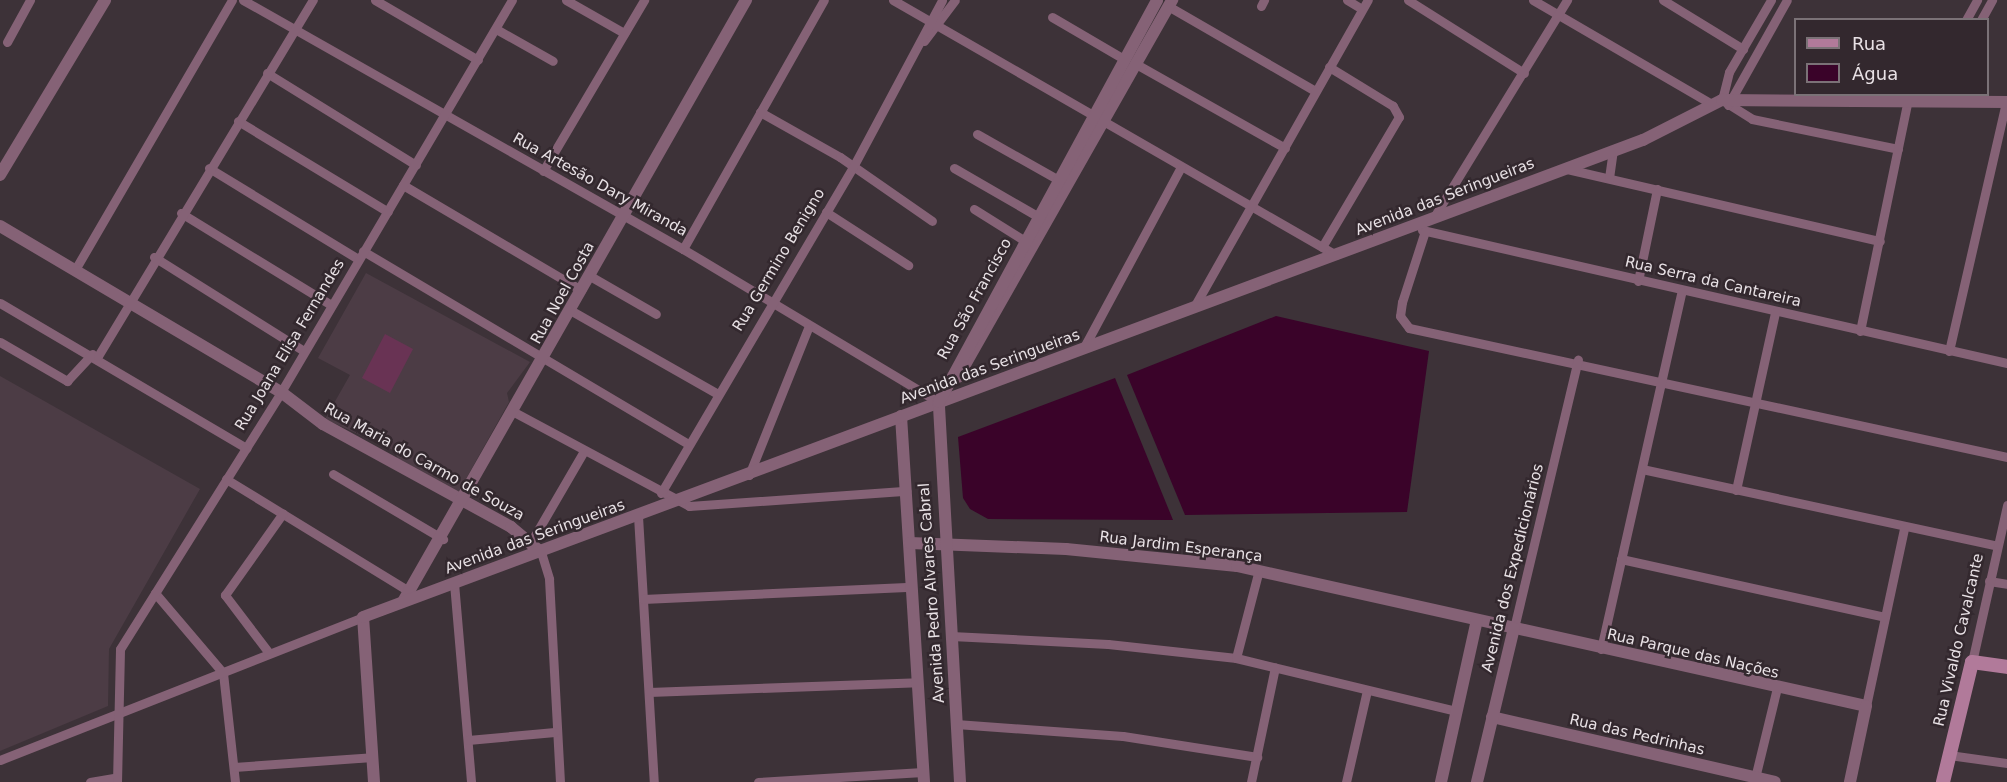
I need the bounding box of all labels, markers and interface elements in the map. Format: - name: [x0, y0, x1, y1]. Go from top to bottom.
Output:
- legend: [1794, 18, 1989, 96]
- text: Rua: [1852, 33, 1886, 54]
- text: Água: [1852, 63, 1898, 84]
- street label: Rua Artesão Dary Miranda: [510, 129, 690, 241]
- street label: Avenida das Seringueiras: [1353, 155, 1537, 239]
- street label: Rua Germino Benigno: [729, 185, 829, 335]
- street label: Rua São Francisco: [934, 235, 1016, 363]
- street label: Rua Noel Costa: [527, 239, 599, 347]
- street label: Rua Serra da Cantareira: [1623, 253, 1803, 311]
- street label: Rua Joana Elisa Fernandes: [232, 256, 348, 434]
- street label: Avenida das Seringueiras: [898, 326, 1082, 408]
- street label: Rua Maria do Carmo de Souza: [321, 399, 527, 525]
- street label: Avenida dos Expedicionários: [1478, 462, 1548, 674]
- street label: Avenida Pedro Alvares Cabral: [915, 482, 949, 704]
- street label: Avenida das Seringueiras: [443, 496, 627, 578]
- street label: Rua Jardim Esperança: [1098, 528, 1264, 566]
- street label: Rua Vivaldo Cavalcante: [1930, 552, 1988, 728]
- street label: Rua Parque das Nações: [1605, 625, 1781, 683]
- street label: Rua das Pedrinhas: [1568, 711, 1706, 759]

